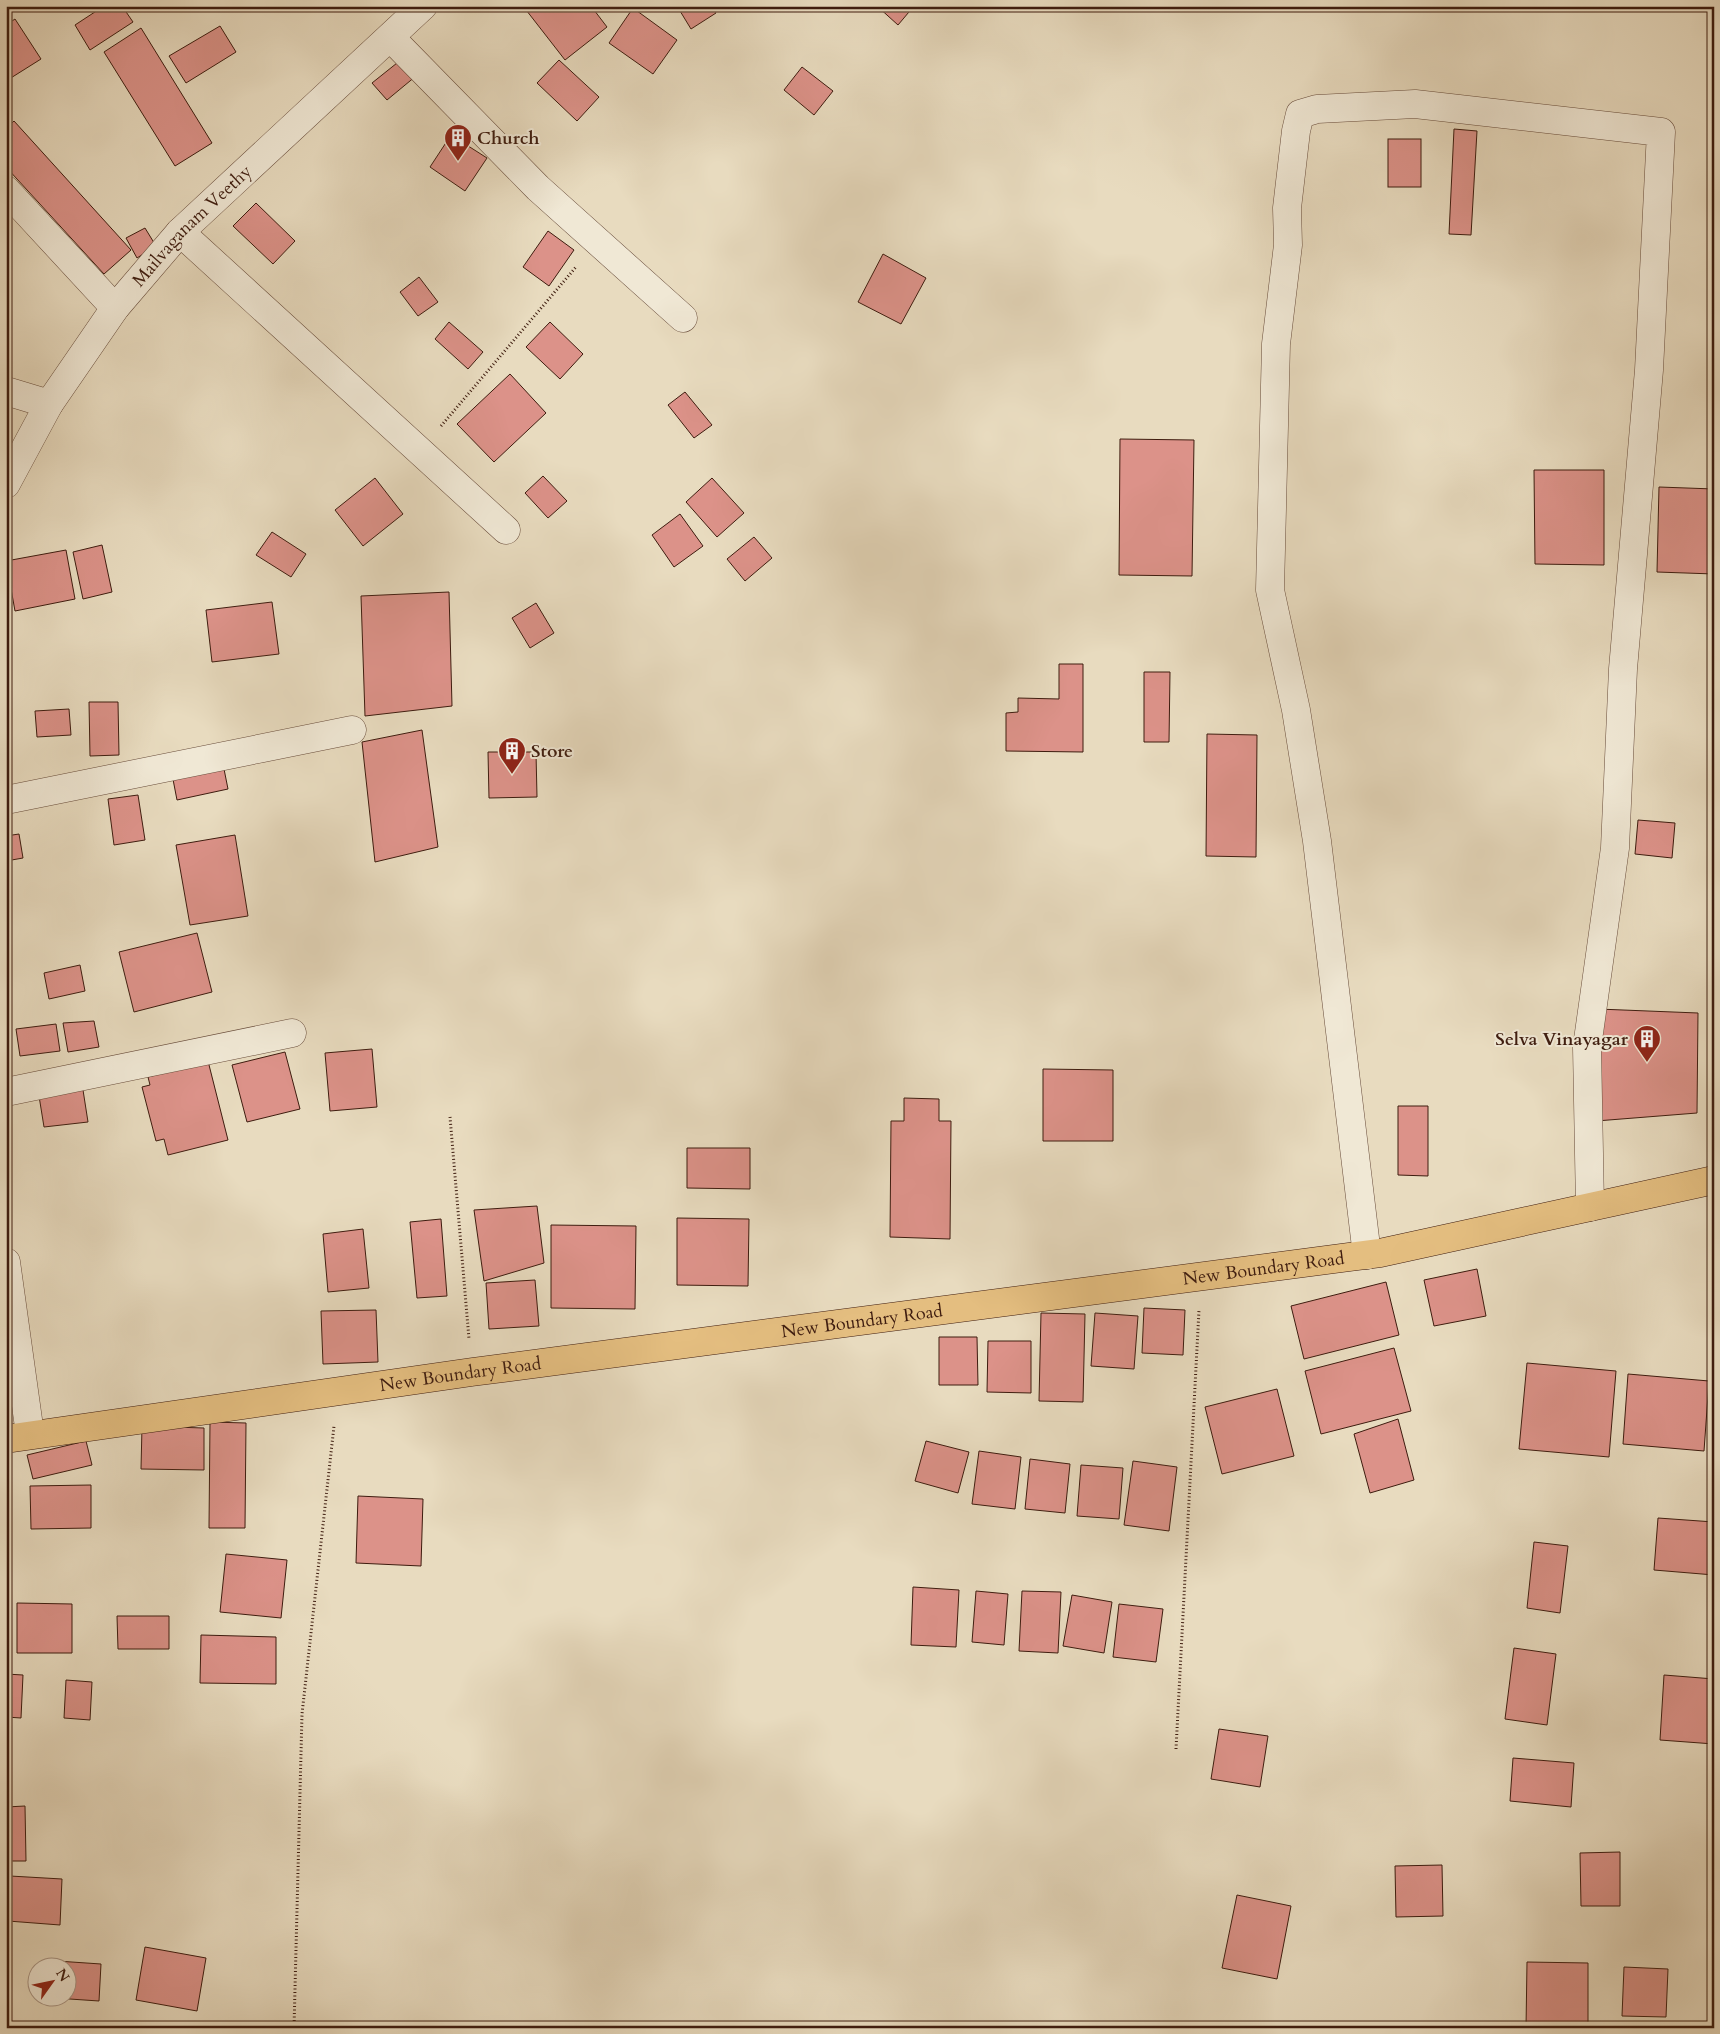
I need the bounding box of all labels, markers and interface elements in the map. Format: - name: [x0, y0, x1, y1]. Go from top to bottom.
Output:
- building icon: Church: [443, 123, 473, 162]
- place label: Church: [477, 126, 540, 151]
- street label: Mailvaganam Veethy: [126, 159, 258, 292]
- building icon: Store: [497, 736, 527, 775]
- place label: Store: [531, 739, 573, 764]
- building icon: Selva Vinayagar: [1632, 1024, 1662, 1063]
- place label: Selva Vinayagar: [1495, 1027, 1629, 1052]
- street label: New Boundary Road: [1181, 1246, 1346, 1292]
- street label: New Boundary Road: [780, 1298, 945, 1344]
- street label: New Boundary Road: [378, 1351, 543, 1398]
- north arrow: [28, 1956, 78, 2006]
- text: N: [51, 1965, 74, 1985]

